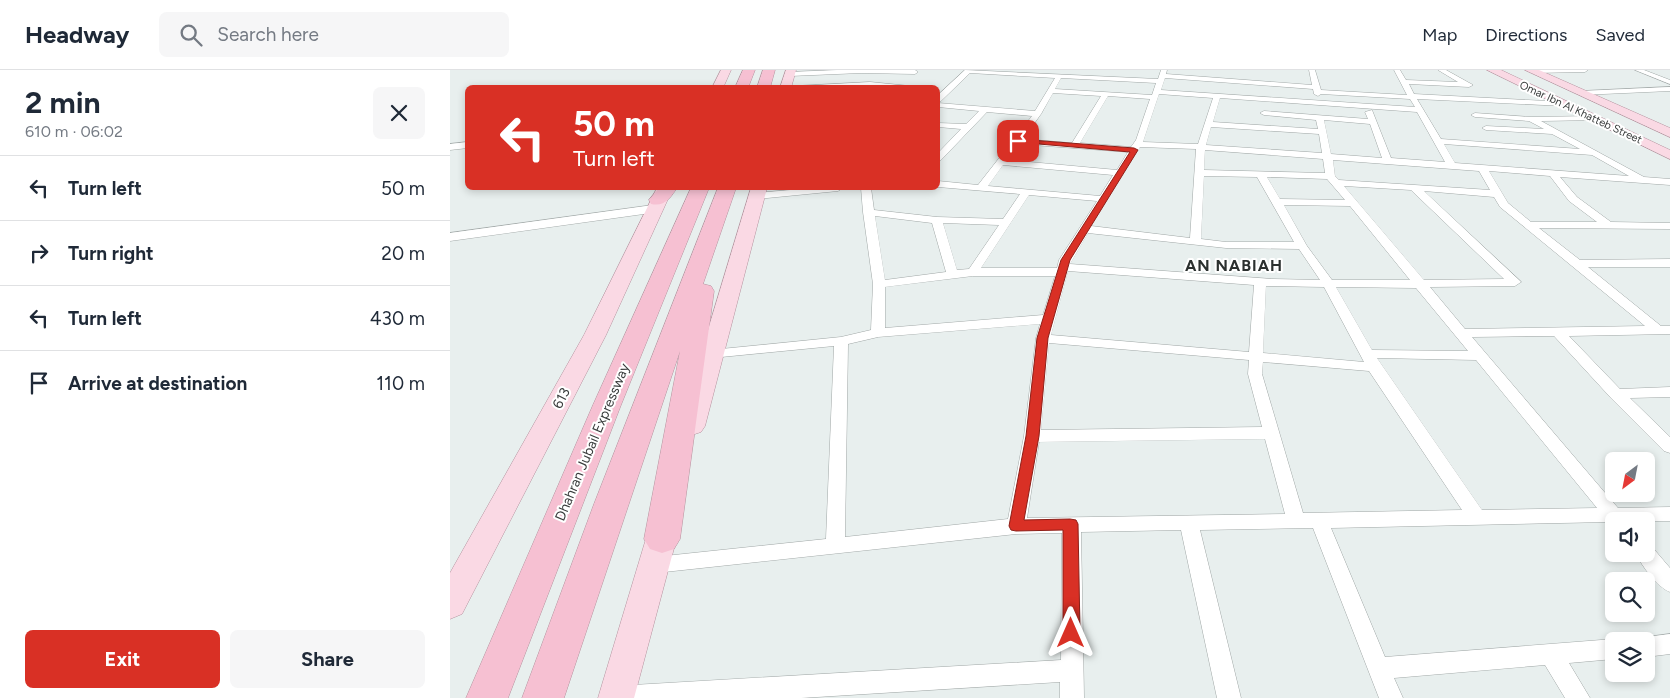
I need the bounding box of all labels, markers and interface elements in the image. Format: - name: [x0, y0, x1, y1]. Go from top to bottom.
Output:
- search box: [159, 12, 509, 57]
- text: Headway: [25, 20, 129, 49]
- icon: search: [177, 21, 205, 49]
- text: Search here: [217, 23, 319, 46]
- text: Map: [1422, 24, 1457, 46]
- text: Directions: [1485, 24, 1567, 46]
- text: Saved: [1595, 24, 1645, 46]
- street label: Omar Ibn Al Khatteb Street: [1518, 78, 1644, 147]
- text: 2 min: [25, 84, 101, 121]
- button: close: [373, 87, 425, 139]
- text: 50 m: [573, 103, 655, 145]
- icon: left: [490, 105, 555, 170]
- pin: [997, 120, 1039, 162]
- text: 610 m · 06:02: [25, 122, 123, 141]
- icon: arrive: [1004, 127, 1032, 155]
- text: Turn left: [573, 145, 655, 172]
- icon: left: [25, 174, 53, 202]
- text: Turn left: [68, 177, 142, 200]
- text: 50 m: [381, 177, 425, 200]
- icon: right: [25, 239, 53, 267]
- text: Turn right: [68, 242, 154, 265]
- text: 20 m: [381, 242, 425, 265]
- district label: AN NABIAH: [1185, 256, 1283, 275]
- icon: left: [25, 304, 53, 332]
- text: Turn left: [68, 307, 142, 330]
- text: 430 m: [370, 307, 425, 330]
- street label: Dhahran Jubail Expressway: [552, 360, 634, 524]
- icon: arrive: [25, 369, 53, 397]
- text: Arrive at destination: [68, 372, 247, 395]
- text: 110 m: [376, 372, 425, 395]
- street label: 613: [549, 385, 574, 412]
- north arrow: [1605, 452, 1655, 502]
- map controls: [1605, 452, 1655, 682]
- button: sound: [1605, 512, 1655, 562]
- button: search: [1605, 572, 1655, 622]
- position arrow: [1044, 606, 1096, 658]
- button: Exit: [25, 630, 220, 688]
- button: Share: [230, 630, 425, 688]
- button: layers: [1605, 632, 1655, 682]

